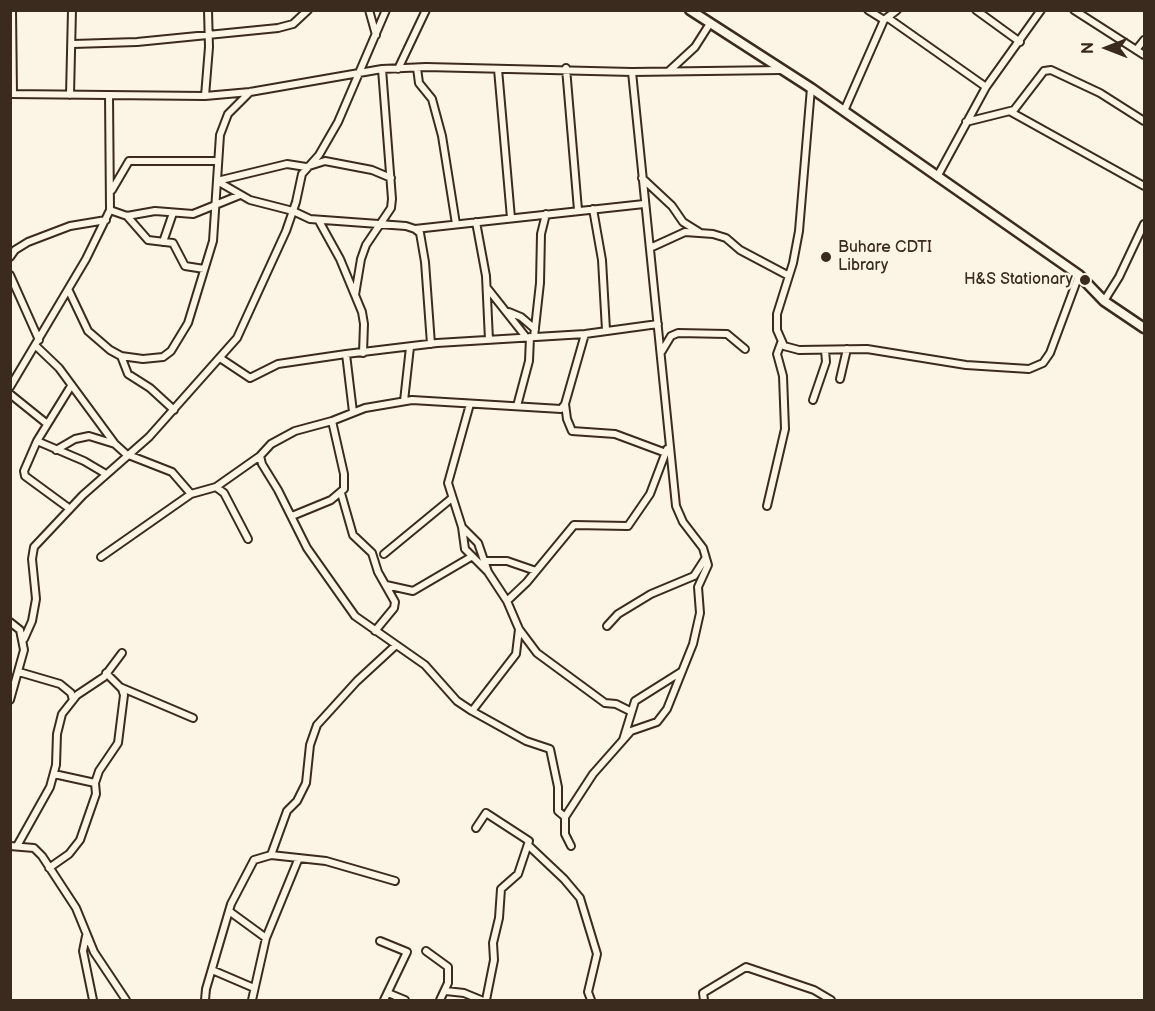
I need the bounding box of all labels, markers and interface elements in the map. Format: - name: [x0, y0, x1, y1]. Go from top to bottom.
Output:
- north arrow: [1077, 18, 1137, 78]
- text: N: [1079, 42, 1098, 54]
- place label: Buhare CDTI Library: [838, 238, 932, 276]
- marker: Buhare CDTI Library: [819, 250, 833, 264]
- place label: H&S Stationary: [964, 270, 1073, 290]
- marker: H&S Stationary: [1078, 273, 1092, 287]

